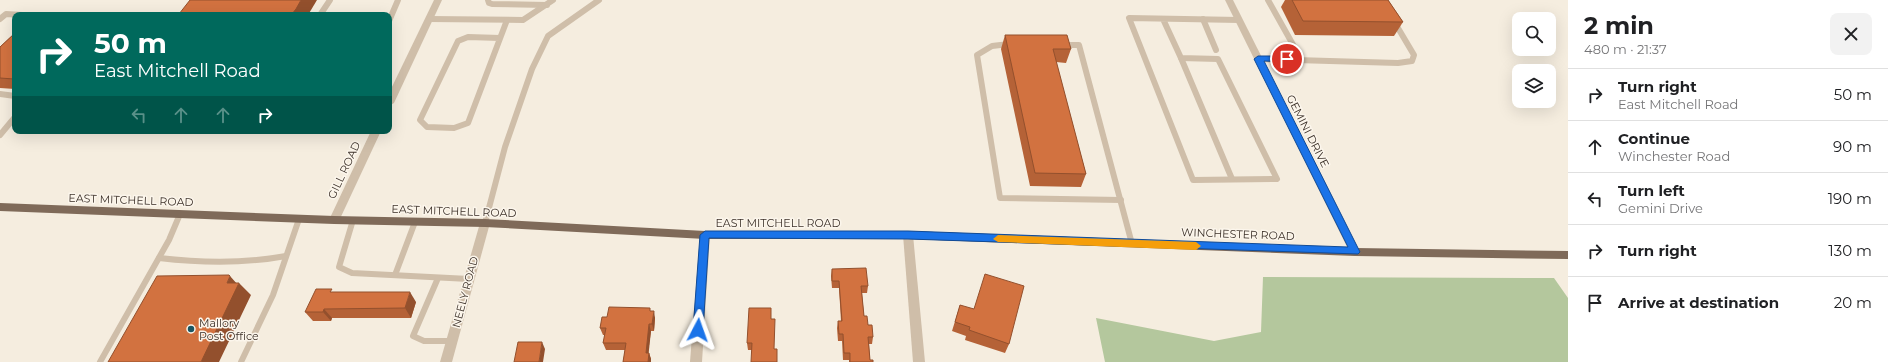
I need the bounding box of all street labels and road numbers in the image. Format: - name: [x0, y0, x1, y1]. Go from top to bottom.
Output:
- street label: GEMINI DRIVE: [1284, 92, 1332, 170]
- street label: GILL ROAD: [325, 139, 363, 201]
- street label: EAST MITCHELL ROAD: [68, 191, 194, 209]
- street label: EAST MITCHELL ROAD: [391, 202, 517, 220]
- street label: EAST MITCHELL ROAD: [715, 216, 841, 230]
- street label: WINCHESTER ROAD: [1181, 225, 1295, 243]
- street label: NEELY ROAD: [449, 255, 481, 329]

